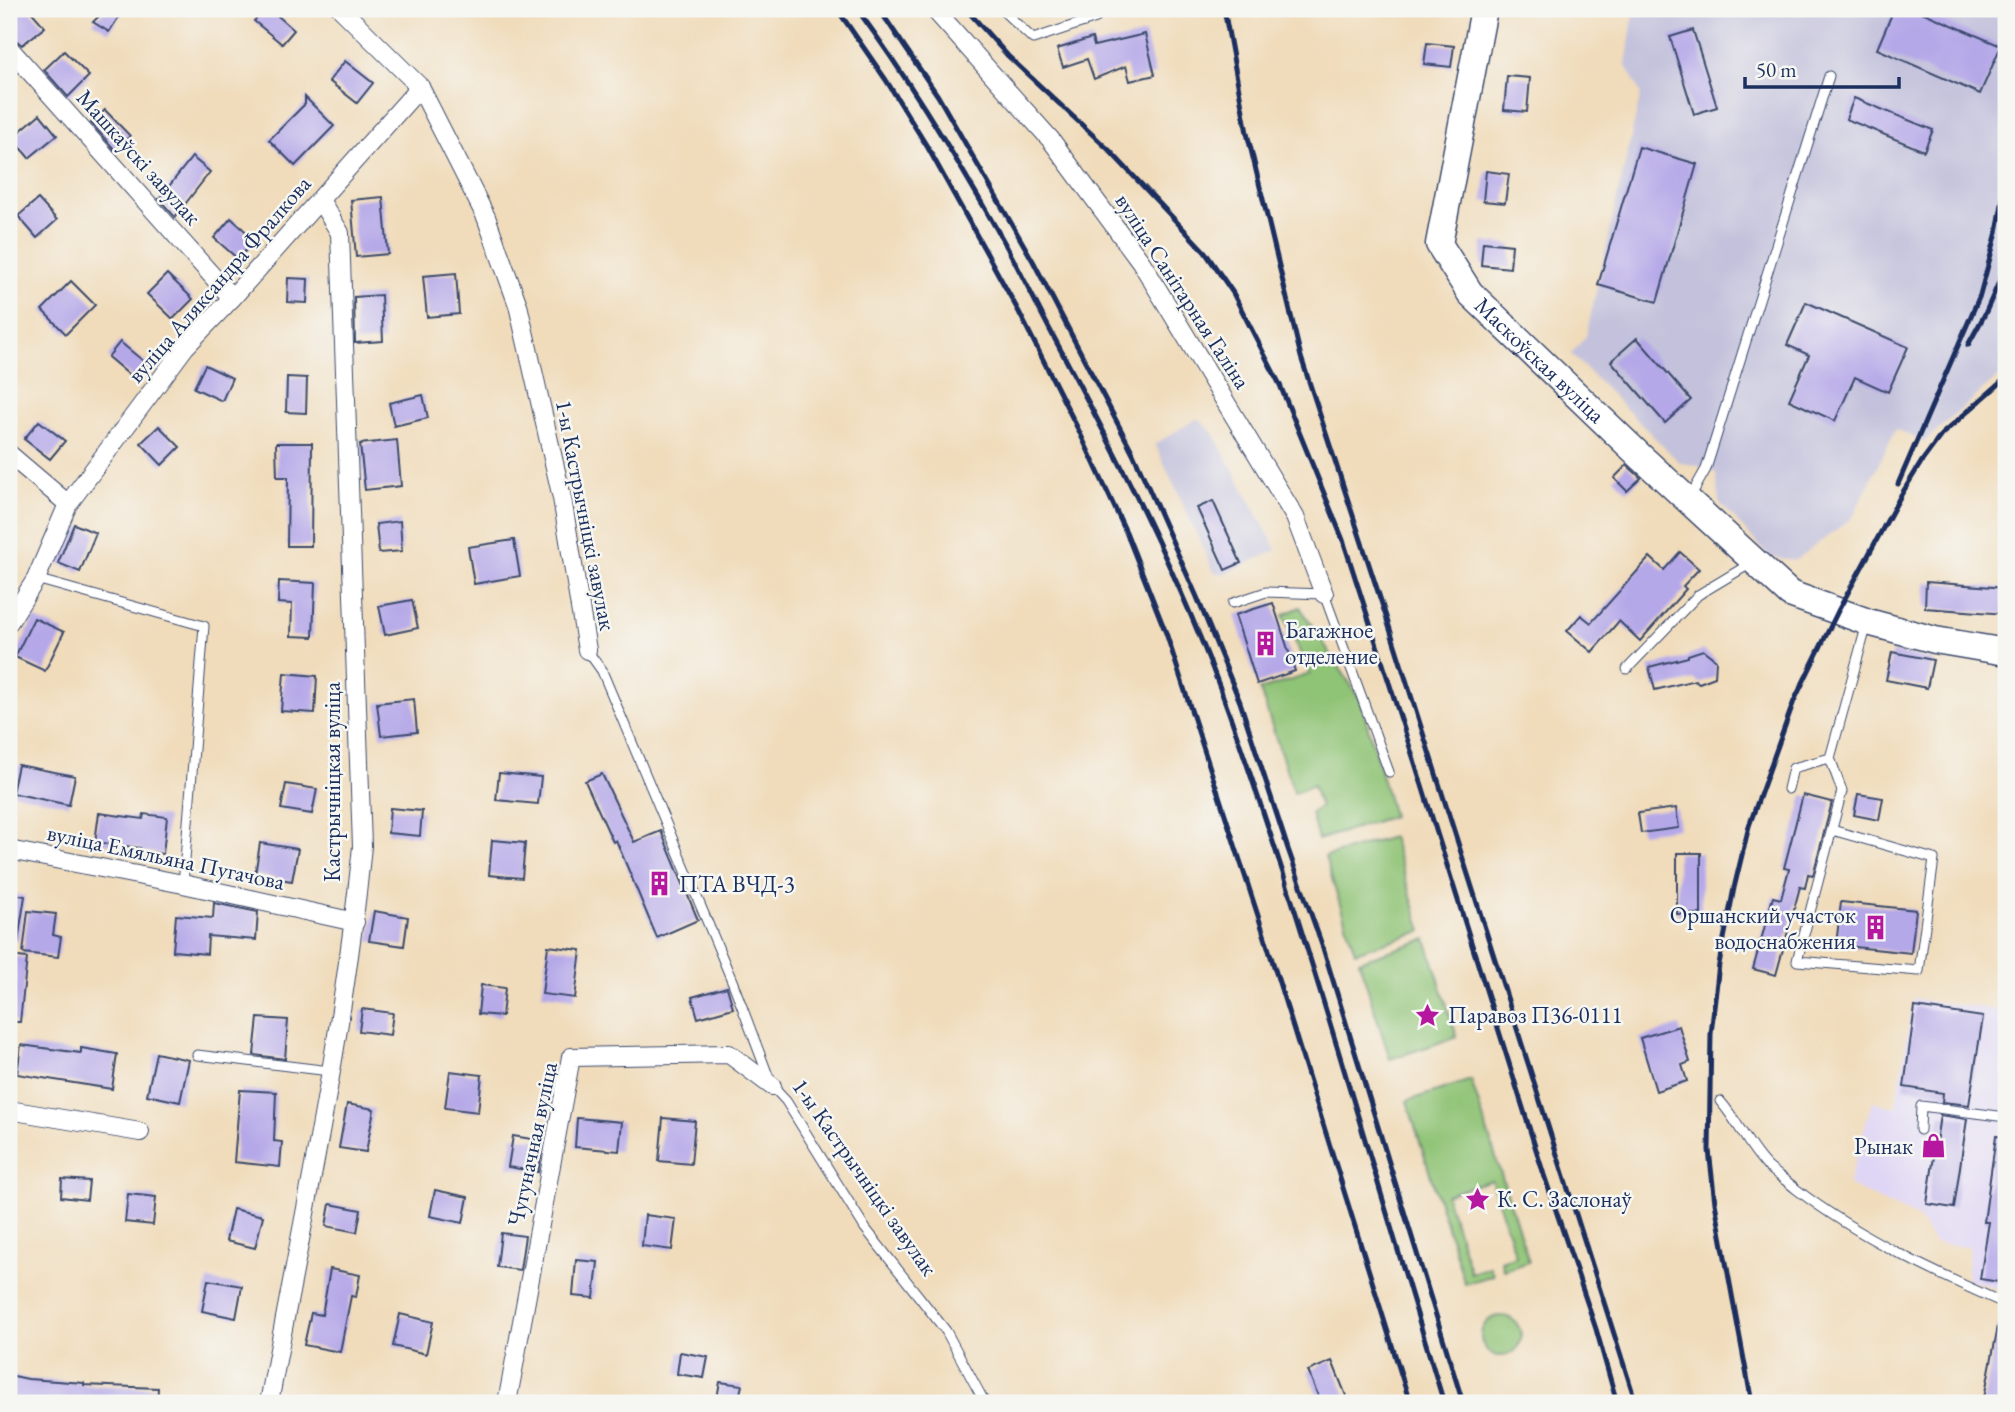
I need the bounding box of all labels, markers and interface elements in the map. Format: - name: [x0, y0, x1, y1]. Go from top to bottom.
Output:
- scale bar: [1745, 46, 1899, 90]
- text: 50 m: [1756, 56, 1797, 83]
- street label: Машкаўскі завулак: [70, 83, 208, 231]
- street label: вуліца Аляксандра Фралкова: [121, 169, 318, 389]
- street label: вуліца Санітарная Галіна: [1109, 188, 1258, 395]
- street label: Маскоўская вуліца: [1468, 290, 1612, 430]
- street label: 1-ы Кастрычніцкі завулак: [549, 397, 623, 633]
- place label: Багажное отделение: [1285, 615, 1378, 671]
- building icon: Багажное отделение: [1251, 629, 1279, 657]
- street label: Кастрычніцкая вуліца: [317, 681, 347, 882]
- street label: вуліца Емяльяна Пугачова: [45, 817, 288, 897]
- place label: ПТА ВЧД-3: [679, 869, 795, 899]
- building icon: ПТА ВЧД-3: [645, 870, 673, 898]
- place label: Оршанский участок водоснабжения: [1670, 900, 1856, 956]
- building icon: Оршанский участок водоснабжения: [1862, 914, 1890, 942]
- place label: Паравоз П36-0111: [1448, 1000, 1623, 1030]
- place icon: Паравоз П36-0111: [1414, 1001, 1442, 1029]
- street label: Чугуначная вуліца: [500, 1058, 564, 1229]
- street label: 1-ы Кастрычніцкі завулак: [786, 1072, 944, 1282]
- place label: Рынак: [1854, 1131, 1913, 1161]
- shop icon: Рынак: [1919, 1132, 1947, 1160]
- place label: К. С. Заслонаў: [1497, 1184, 1632, 1214]
- place icon: К. С. Заслонаў: [1463, 1185, 1491, 1213]

